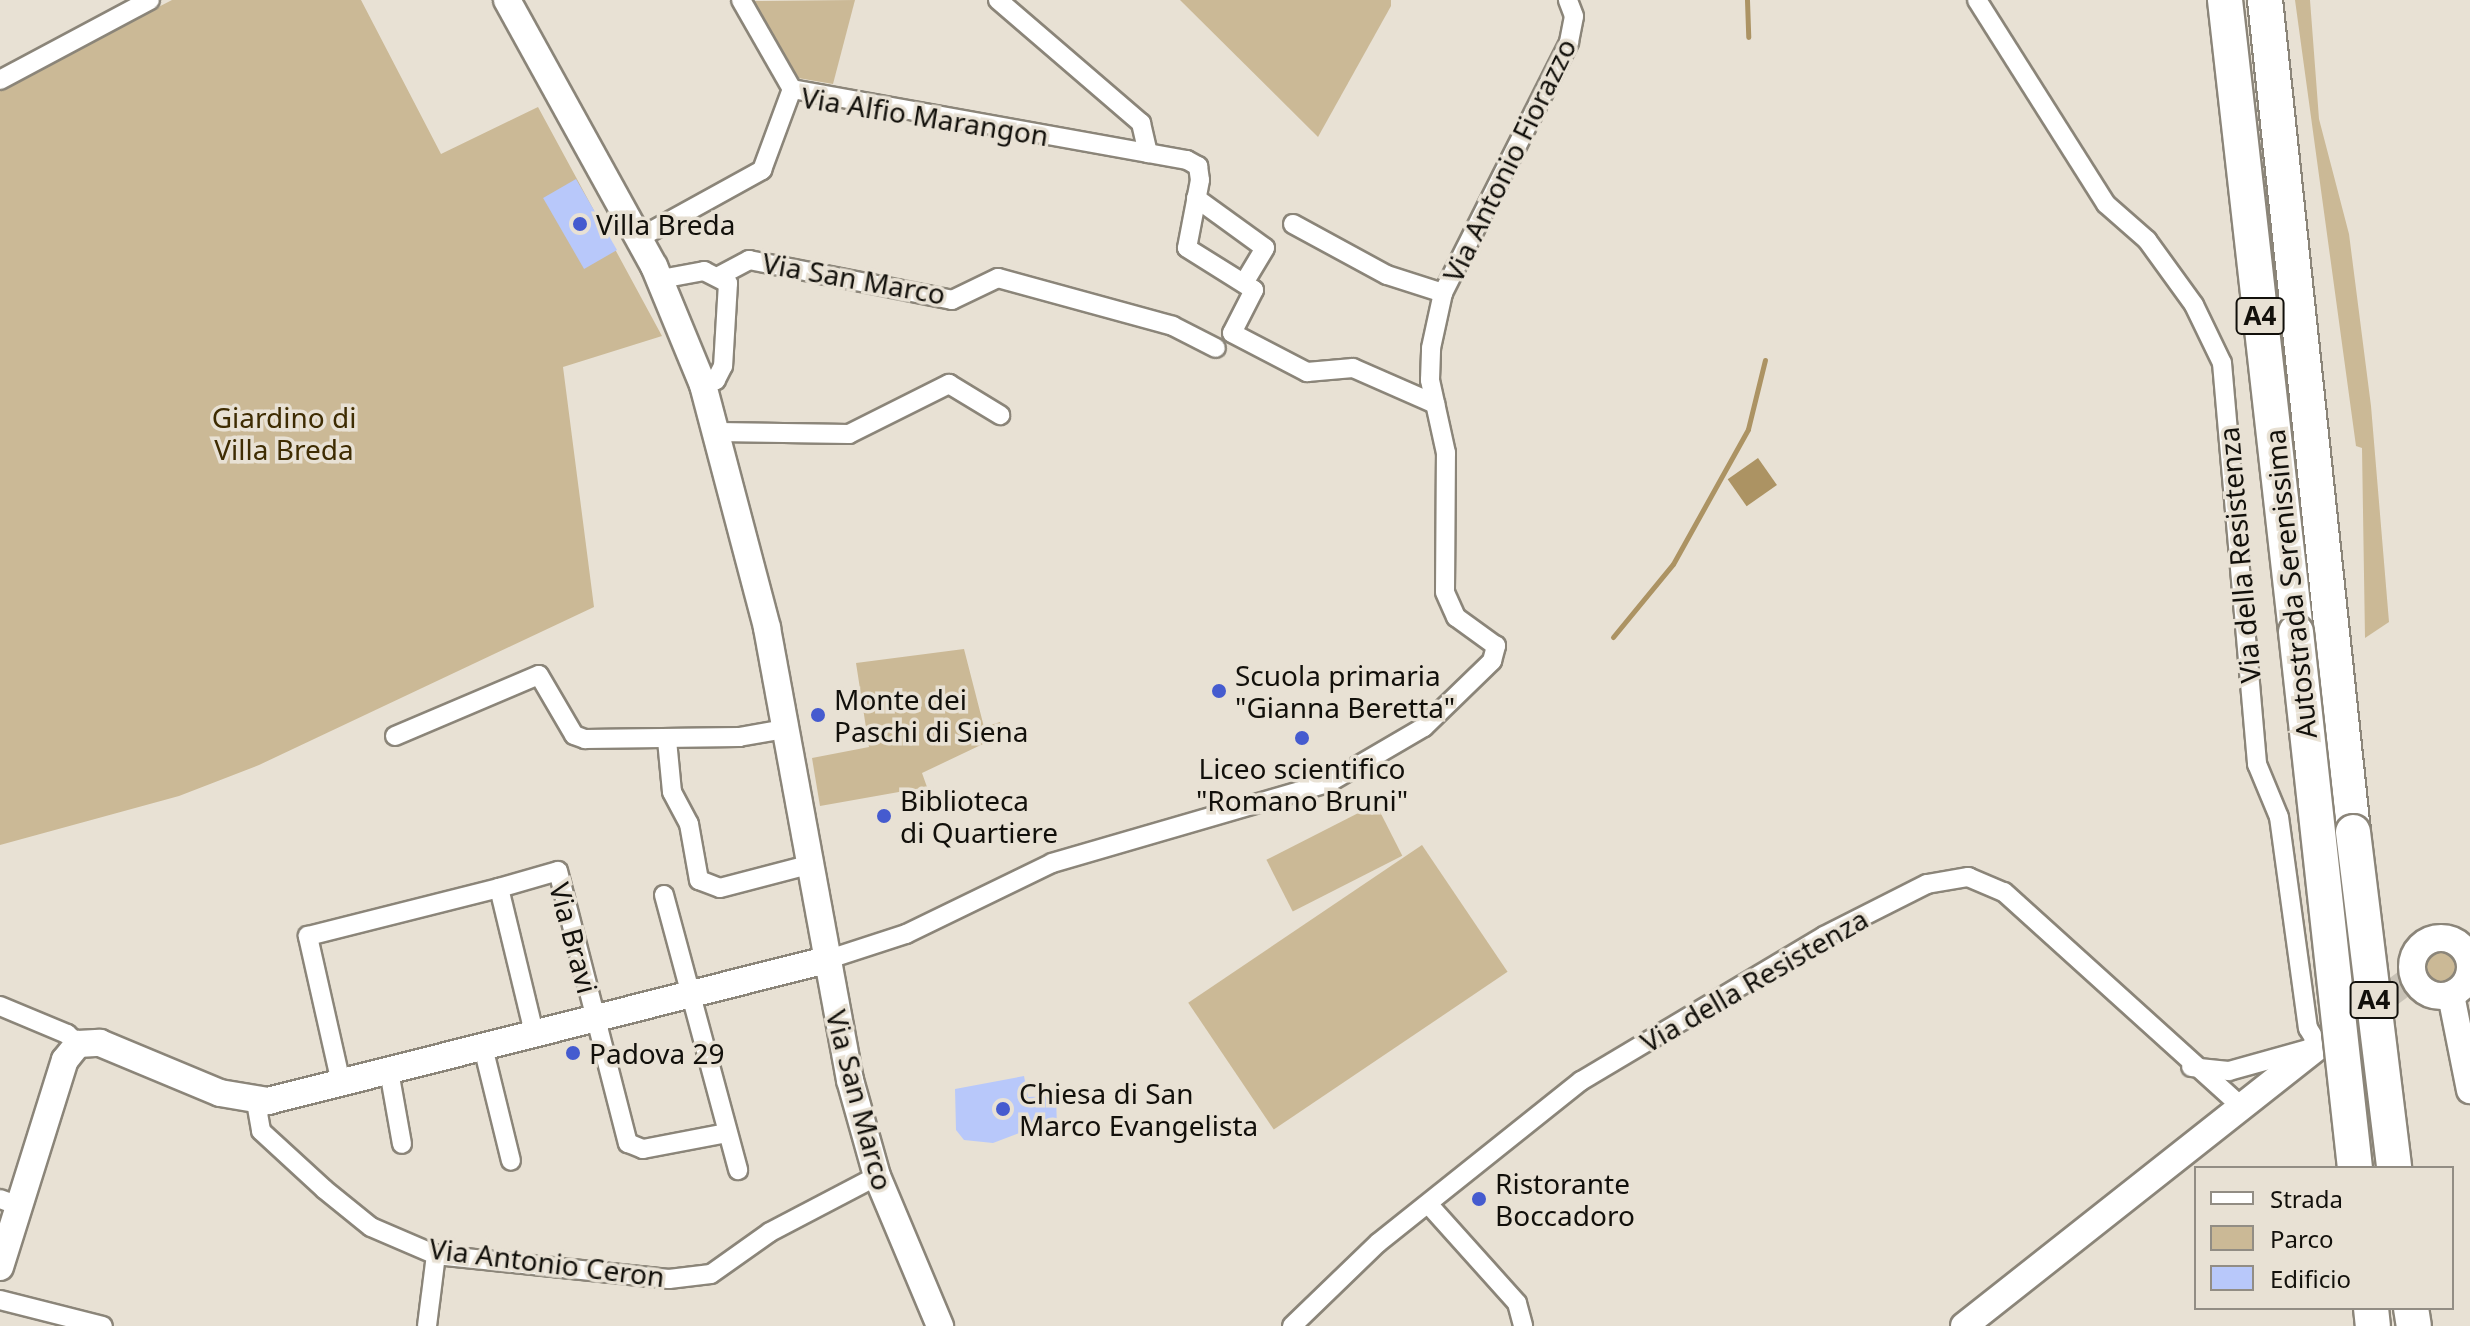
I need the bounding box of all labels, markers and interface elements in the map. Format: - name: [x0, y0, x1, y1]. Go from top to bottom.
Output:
- street label: Via Antonio Fiorazzo: [1435, 33, 1583, 287]
- street label: Via Alfio Marangon: [799, 80, 1051, 152]
- place label: Villa Breda: [596, 207, 735, 241]
- marker: Villa Breda: [571, 215, 589, 233]
- street label: Via San Marco: [760, 245, 948, 311]
- road number: A4: [2234, 294, 2286, 338]
- park label: Giardino di Villa Breda: [212, 400, 356, 466]
- street label: Via della Resistenza: [2211, 426, 2267, 684]
- street label: Autostrada Serenissima: [2257, 428, 2323, 740]
- place label: Scuola primaria "Gianna Beretta": [1235, 658, 1455, 724]
- place label: Monte dei Paschi di Siena: [834, 682, 1028, 748]
- marker: Scuola primaria "Gianna Beretta": [1210, 682, 1228, 700]
- marker: Monte dei Paschi di Siena: [809, 706, 827, 724]
- marker: Liceo scientifico "Romano Bruni": [1293, 729, 1311, 747]
- place label: Liceo scientifico "Romano Bruni": [1196, 751, 1408, 817]
- place label: Biblioteca di Quartiere: [900, 783, 1058, 849]
- marker: Biblioteca di Quartiere: [875, 807, 893, 825]
- street label: Via Bravi: [543, 879, 605, 997]
- street label: Via della Resistenza: [1634, 901, 1874, 1059]
- road number: A4: [2348, 978, 2400, 1022]
- street label: Via San Marco: [820, 1006, 900, 1194]
- place label: Padova 29: [589, 1036, 724, 1070]
- marker: Padova 29: [564, 1044, 582, 1062]
- place label: Chiesa di San Marco Evangelista: [1019, 1076, 1258, 1142]
- marker: Chiesa di San Marco Evangelista: [994, 1100, 1012, 1118]
- place label: Ristorante Boccadoro: [1495, 1166, 1635, 1232]
- legend: [2194, 1166, 2454, 1310]
- text: Strada: [2270, 1182, 2343, 1215]
- marker: Ristorante Boccadoro: [1470, 1190, 1488, 1208]
- text: Parco: [2270, 1222, 2333, 1255]
- street label: Via Antonio Ceron: [427, 1231, 667, 1293]
- text: Edificio: [2270, 1262, 2351, 1295]

